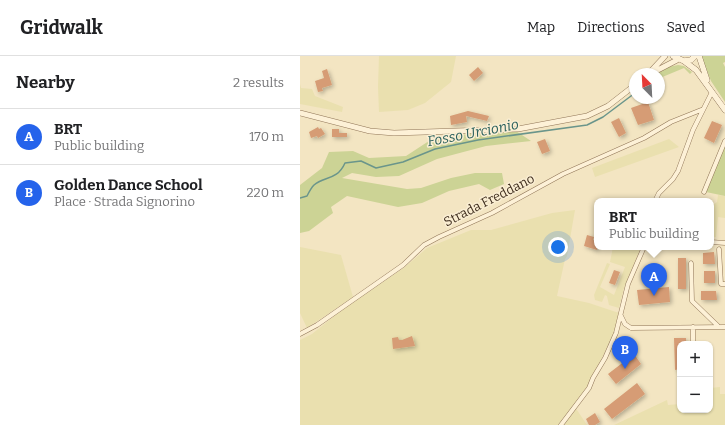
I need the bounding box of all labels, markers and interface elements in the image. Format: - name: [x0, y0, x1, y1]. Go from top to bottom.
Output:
- text: Gridwalk: [20, 16, 103, 39]
- text: Map: [527, 19, 555, 36]
- text: Directions: [577, 19, 645, 36]
- text: Saved: [667, 19, 705, 36]
- north arrow: [629, 68, 665, 104]
- text: Nearby: [16, 72, 75, 93]
- text: 2 results: [233, 75, 284, 90]
- water label: Fosso Urcionio: [426, 116, 520, 150]
- text: BRT: [54, 120, 82, 138]
- text: A: [24, 129, 34, 144]
- text: 170 m: [249, 129, 284, 144]
- text: Public building: [54, 138, 144, 153]
- street label: Strada Freddano: [441, 171, 537, 229]
- text: Golden Dance School: [54, 176, 203, 194]
- text: B: [25, 185, 33, 200]
- text: 220 m: [247, 185, 284, 200]
- text: Place · Strada Signorino: [54, 194, 195, 209]
- popup: [594, 198, 714, 250]
- text: BRT: [609, 208, 637, 226]
- text: Public building: [609, 226, 699, 241]
- your location: [548, 237, 568, 257]
- pin: A: [641, 263, 667, 296]
- pin: B: [612, 336, 638, 369]
- map controls: [677, 341, 713, 413]
- button: +: [677, 341, 713, 377]
- button: −: [677, 377, 713, 413]

